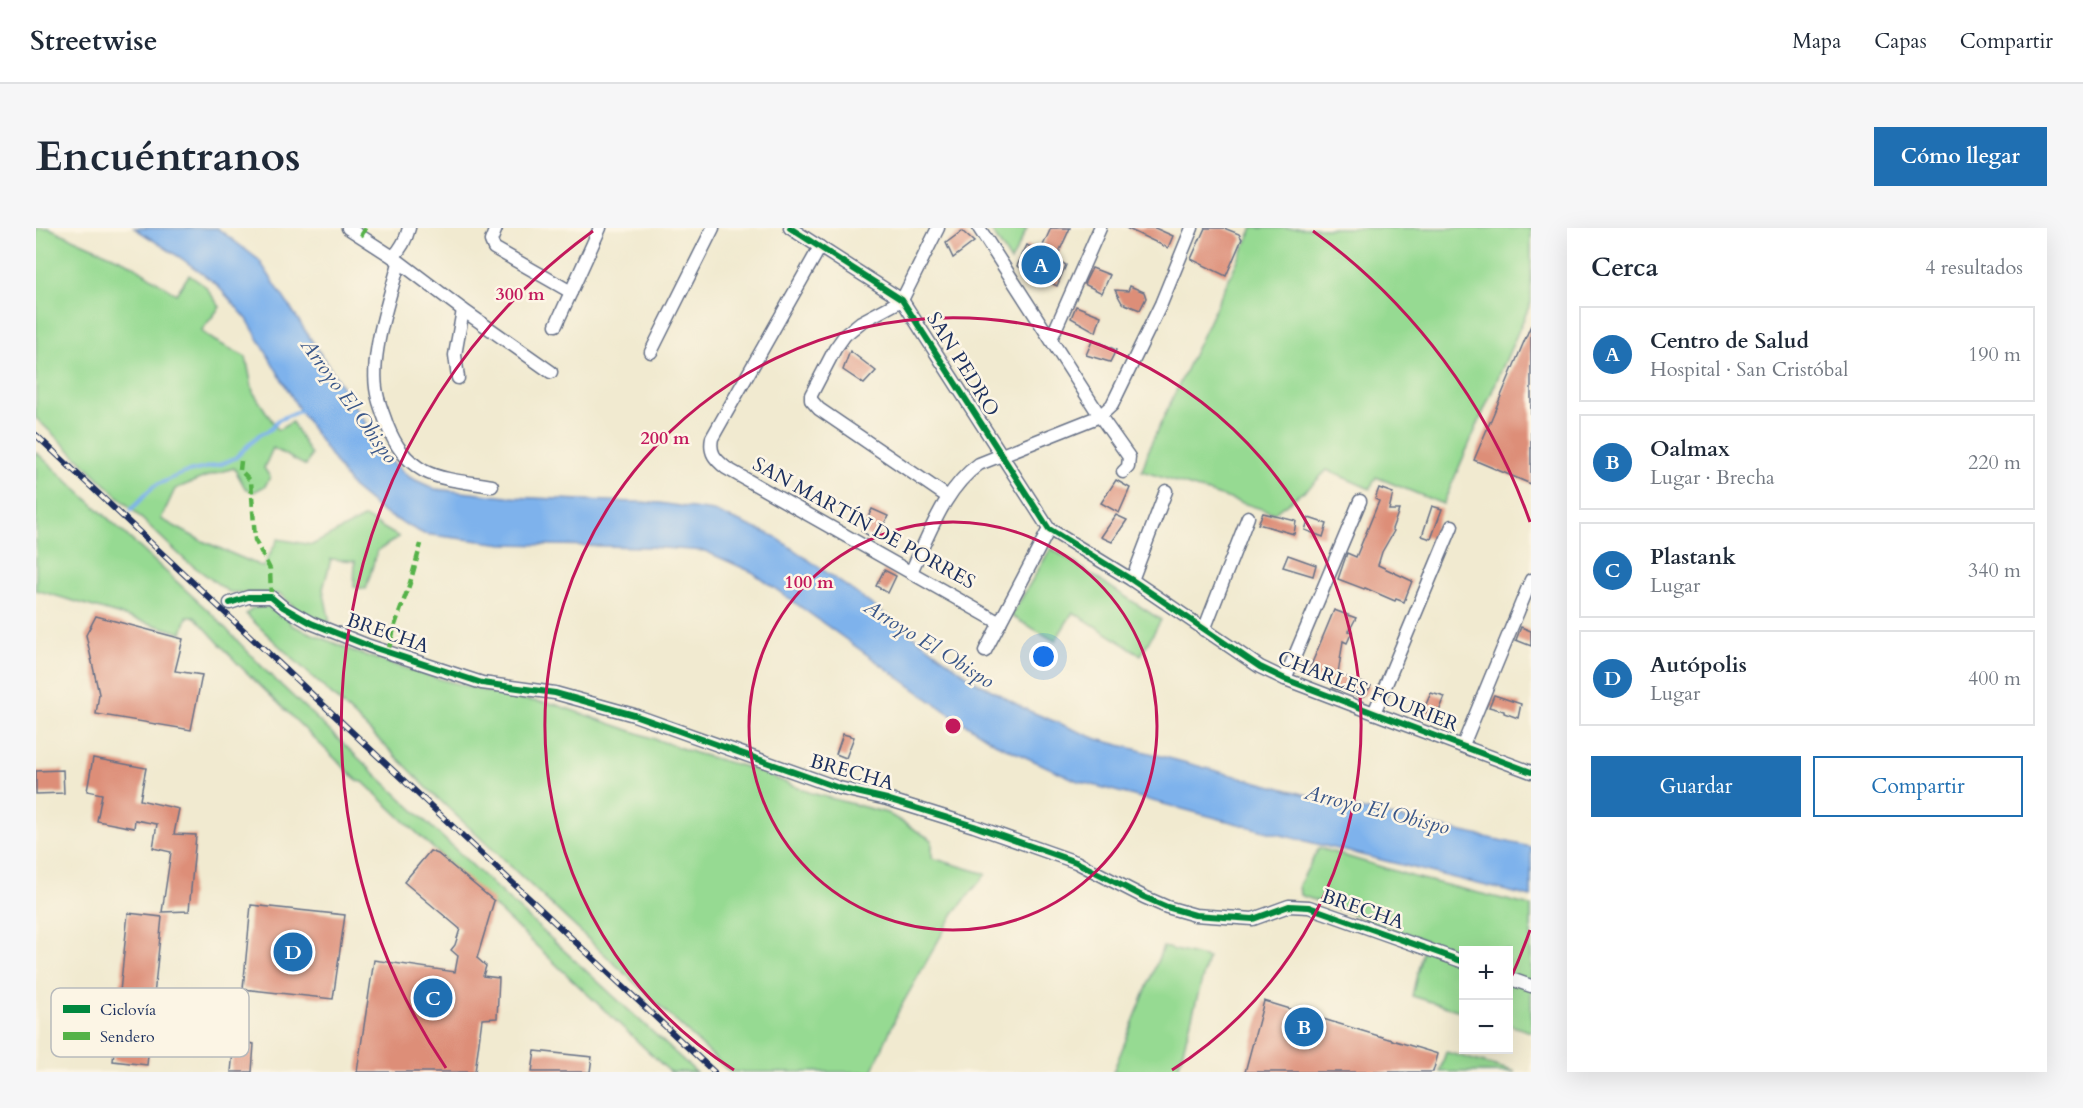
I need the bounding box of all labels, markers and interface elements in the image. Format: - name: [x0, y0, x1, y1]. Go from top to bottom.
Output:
- text: Streetwise: [30, 22, 158, 60]
- text: Mapa: [1792, 27, 1841, 56]
- text: Capas: [1874, 27, 1927, 56]
- text: Compartir: [1960, 27, 2053, 56]
- button: Cómo llegar: [1874, 127, 2047, 186]
- text: Encuéntranos: [36, 128, 301, 185]
- pin: A: [1022, 243, 1060, 288]
- text: Cerca: [1591, 250, 1658, 285]
- text: 4 resultados: [1925, 254, 2023, 281]
- text: 300 m: [495, 282, 545, 307]
- street label: SAN PEDRO: [920, 307, 1006, 421]
- text: Centro de Salud: [1650, 326, 1809, 356]
- water label: Arroyo El Obispo: [293, 332, 404, 470]
- text: A: [1605, 341, 1620, 368]
- text: 190 m: [1968, 341, 2021, 368]
- text: Hospital · San Cristóbal: [1650, 356, 1848, 383]
- text: 200 m: [640, 426, 690, 451]
- text: Oalmax: [1650, 434, 1730, 464]
- text: B: [1605, 449, 1620, 476]
- text: 220 m: [1968, 449, 2021, 476]
- street label: SAN MARTÍN DE PORRES: [748, 450, 980, 596]
- text: Lugar · Brecha: [1650, 464, 1775, 491]
- text: Plastank: [1650, 542, 1736, 572]
- text: C: [1605, 557, 1620, 584]
- text: 340 m: [1968, 557, 2021, 584]
- text: 100 m: [784, 570, 834, 595]
- text: Lugar: [1650, 572, 1700, 599]
- water label: Arroyo El Obispo: [858, 592, 1000, 696]
- street label: BRECHA: [343, 606, 434, 660]
- your location: [1029, 642, 1058, 671]
- street label: CHARLES FOURIER: [1274, 644, 1463, 738]
- text: Autópolis: [1650, 650, 1747, 680]
- text: D: [1604, 665, 1621, 692]
- text: 400 m: [1968, 665, 2021, 692]
- text: Lugar: [1650, 680, 1700, 707]
- centre of rings: [943, 716, 963, 736]
- street label: BRECHA: [807, 747, 898, 797]
- button: Guardar: [1591, 756, 1801, 817]
- button: Compartir: [1813, 756, 2023, 817]
- water label: Arroyo El Obispo: [1301, 778, 1453, 842]
- street label: BRECHA: [1318, 882, 1409, 936]
- pin: D: [274, 930, 312, 974]
- map controls: [1459, 946, 1513, 1054]
- button: +: [1459, 946, 1513, 1000]
- pin: C: [414, 976, 452, 1020]
- legend: [51, 988, 249, 1057]
- text: Ciclovía: [100, 999, 156, 1021]
- button: −: [1459, 1000, 1513, 1054]
- pin: B: [1284, 1004, 1324, 1050]
- text: Sendero: [100, 1026, 155, 1048]

